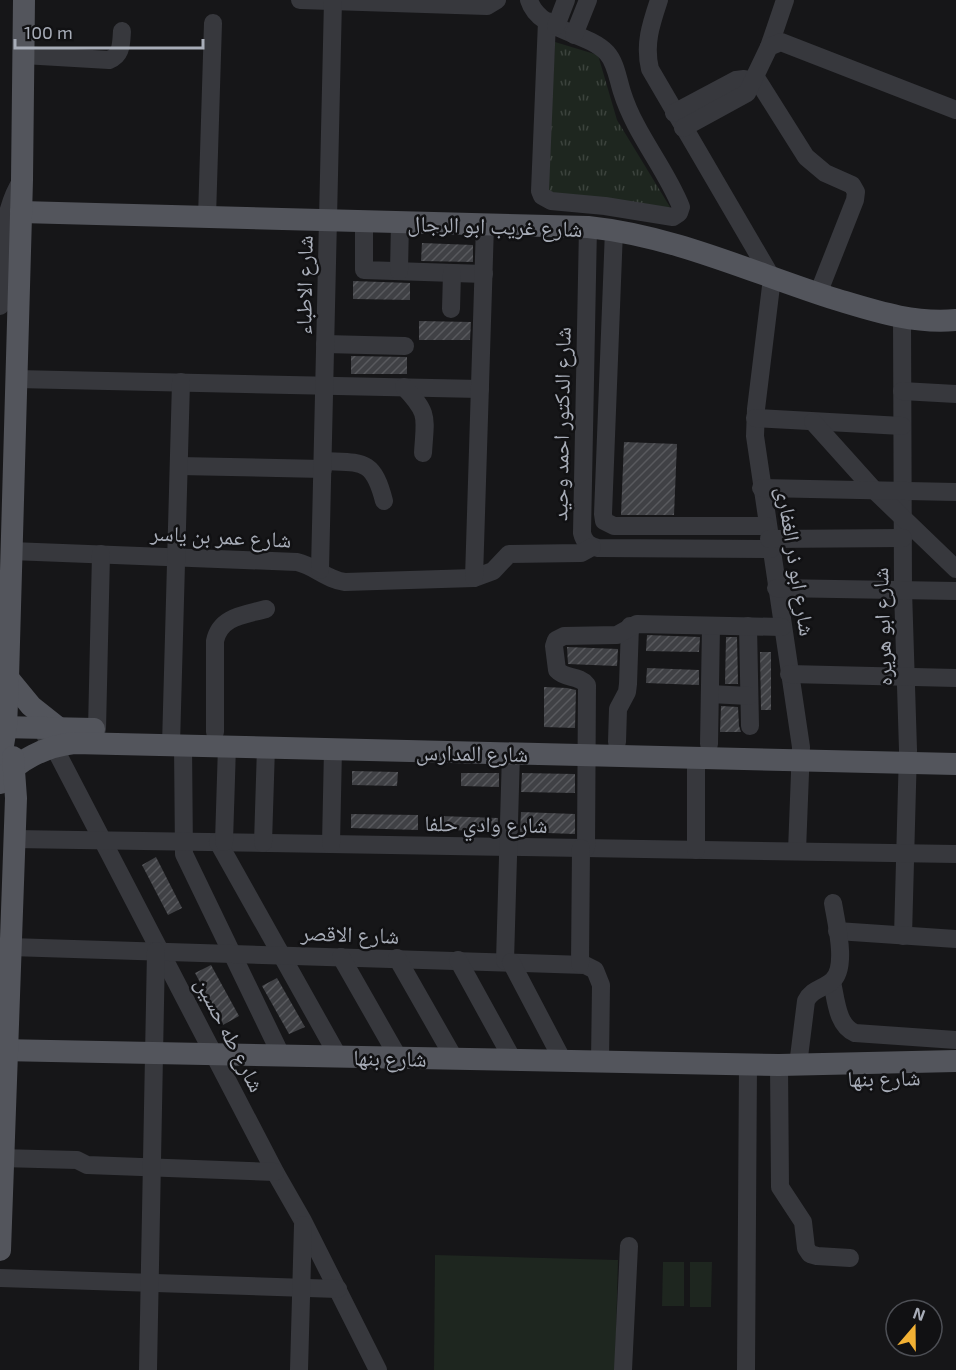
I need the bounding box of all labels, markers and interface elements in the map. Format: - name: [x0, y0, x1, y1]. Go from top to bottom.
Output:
- scale bar: [15, 12, 202, 50]
- text: 100 m: [24, 21, 73, 43]
- street label: شارع غريب ابو الرجال: [407, 209, 583, 243]
- street label: شارع الاطباء: [289, 235, 319, 335]
- street label: شارع الدكتور احمد وحيد: [545, 327, 577, 521]
- street label: شارع ابو ذر الغفارى: [770, 484, 822, 638]
- street label: شارع عمر بن ياسر: [149, 518, 292, 554]
- street label: شارع ابو هريره: [866, 567, 898, 687]
- street label: شارع المدارس: [416, 738, 528, 768]
- street label: شارع وادي حلفا: [424, 809, 548, 843]
- street label: شارع الاقصر: [299, 918, 400, 950]
- street label: شارع طه حسين: [189, 972, 271, 1097]
- street label: شارع بنها: [353, 1043, 427, 1073]
- street label: شارع بنها: [847, 1063, 921, 1093]
- north arrow: [884, 1298, 944, 1358]
- text: N: [911, 1303, 928, 1324]

